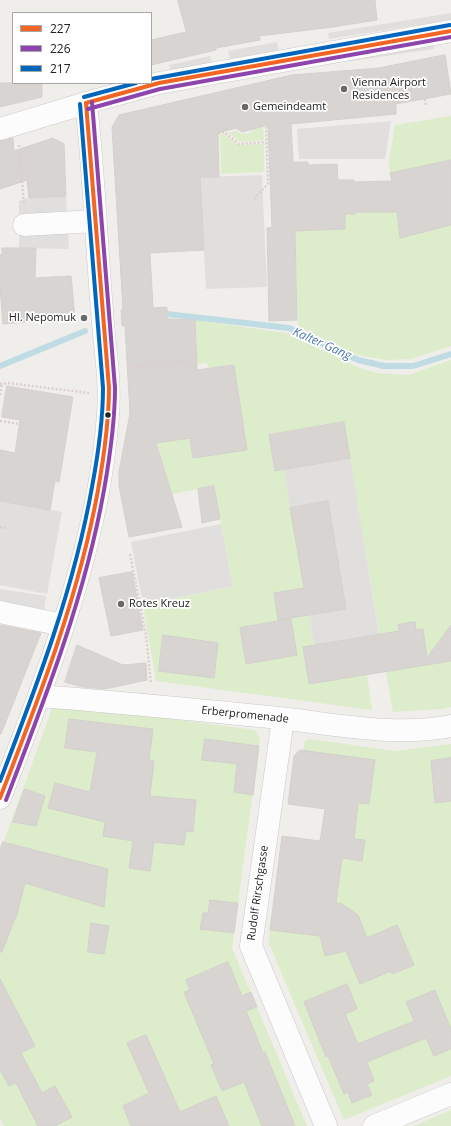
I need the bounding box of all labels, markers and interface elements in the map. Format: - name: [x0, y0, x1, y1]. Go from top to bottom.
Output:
- legend: [12, 12, 152, 84]
- text: 227: [50, 20, 71, 37]
- text: 226: [50, 40, 71, 57]
- text: 217: [50, 60, 71, 77]
- place label: Vienna Airport Residences: [352, 76, 426, 102]
- marker: Vienna Airport Residences: [339, 84, 349, 94]
- place label: Gemeindeamt: [253, 100, 326, 114]
- marker: Gemeindeamt: [240, 102, 250, 112]
- place label: Hl. Nepomuk: [9, 311, 76, 325]
- marker: Hl. Nepomuk: [79, 313, 89, 323]
- water label: Kalter Gang: [291, 325, 353, 363]
- unlabelled marker: [103, 410, 113, 420]
- place label: Rotes Kreuz: [129, 597, 190, 611]
- marker: Rotes Kreuz: [116, 599, 126, 609]
- street label: Erberpromenade: [201, 704, 289, 726]
- street label: Rudolf Rirschgasse: [245, 844, 271, 942]

